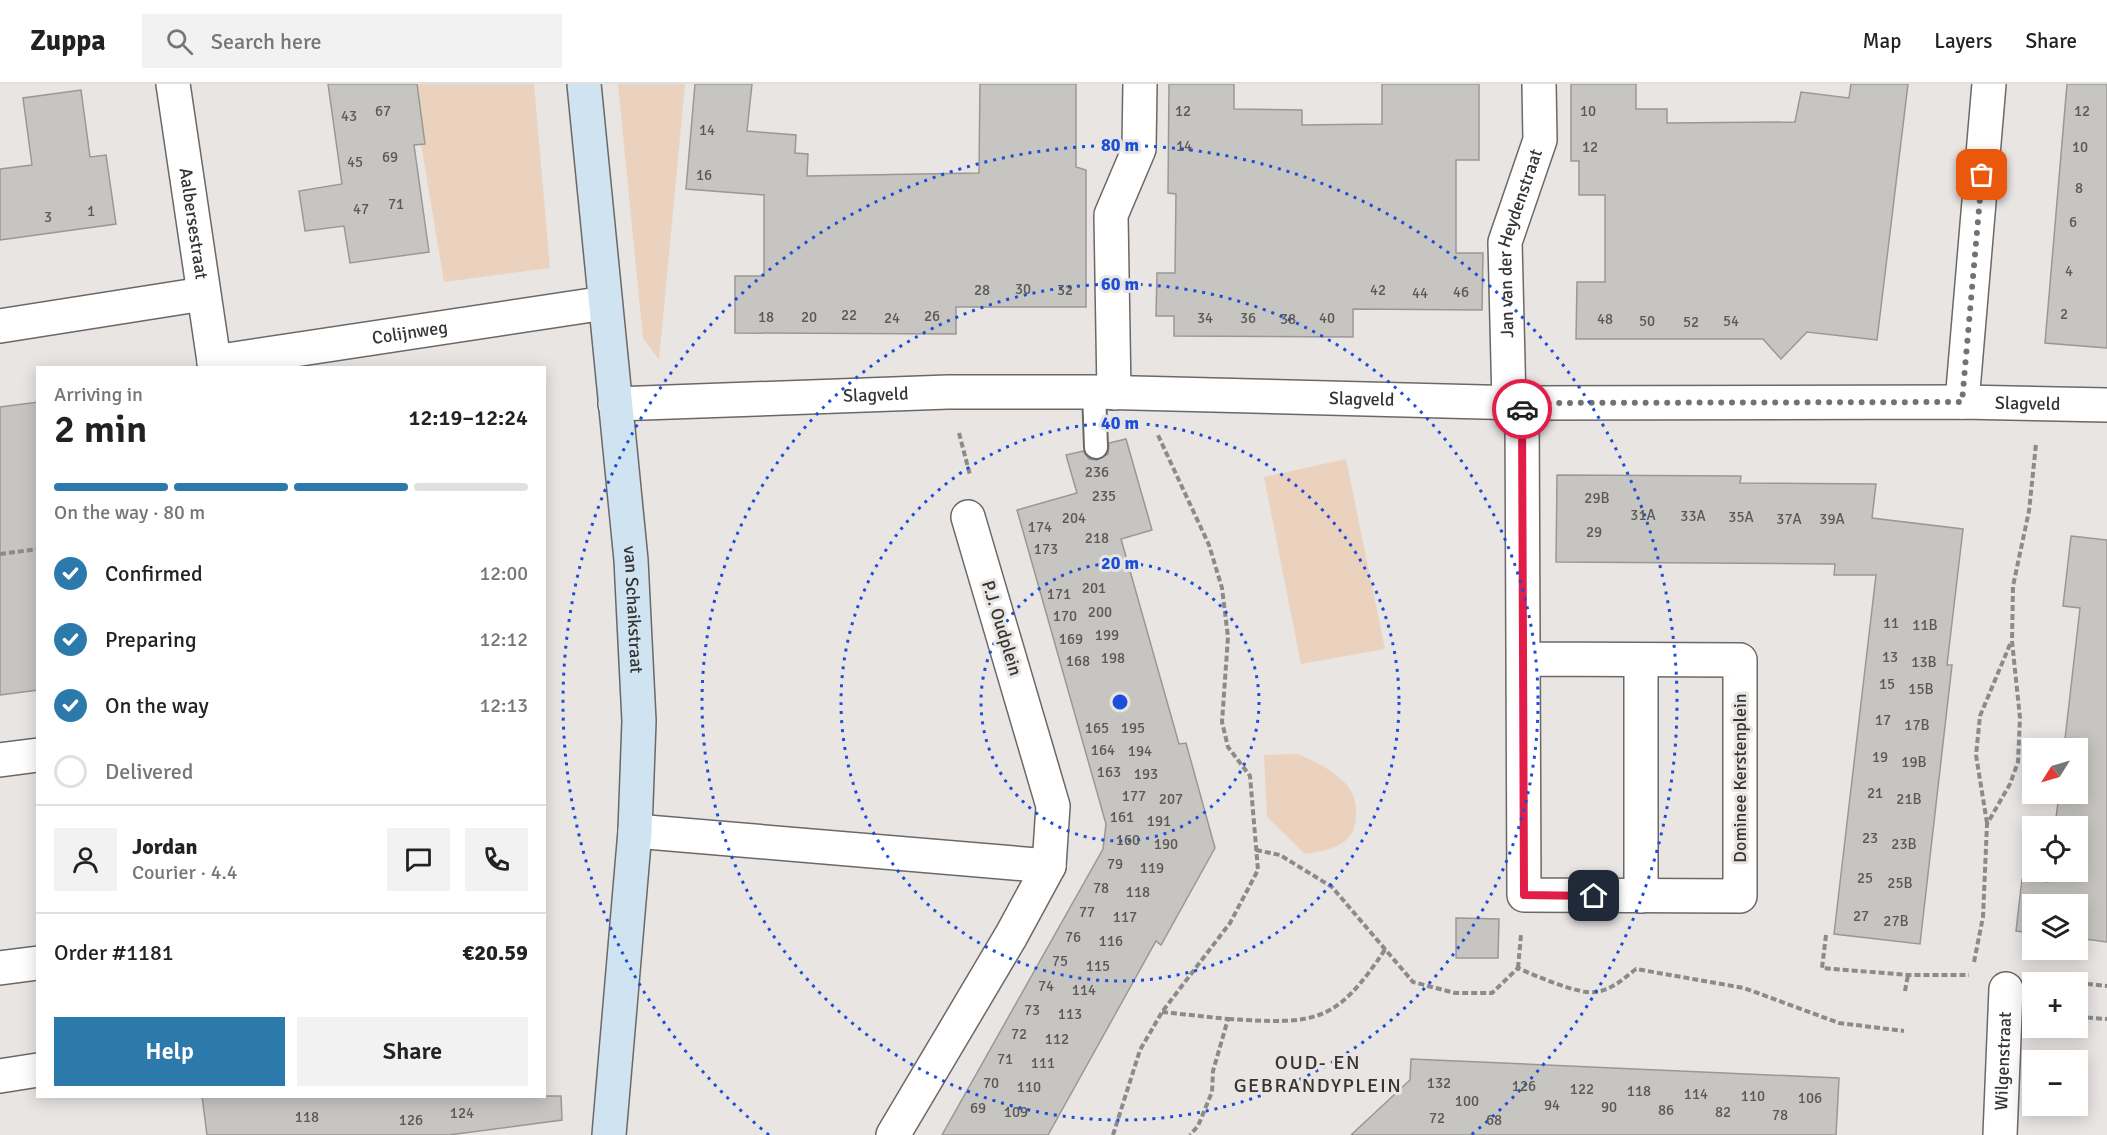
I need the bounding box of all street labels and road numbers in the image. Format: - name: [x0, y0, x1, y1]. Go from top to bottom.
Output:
- street label: Jan van der Heydenstraat: [1493, 146, 1547, 338]
- street label: Aalbersestraat: [175, 166, 213, 281]
- street label: Colijnweg: [371, 316, 449, 349]
- street label: Slagveld: [843, 382, 909, 407]
- street label: Slagveld: [1329, 387, 1395, 411]
- street label: Slagveld: [1995, 392, 2061, 415]
- street label: van Schaikstraat: [619, 545, 648, 674]
- street label: P.J. Oudplein: [977, 578, 1027, 678]
- street label: Dominee Kerstenplein: [1729, 693, 1751, 863]
- street label: Wilgenstraat: [1990, 1011, 2016, 1111]

